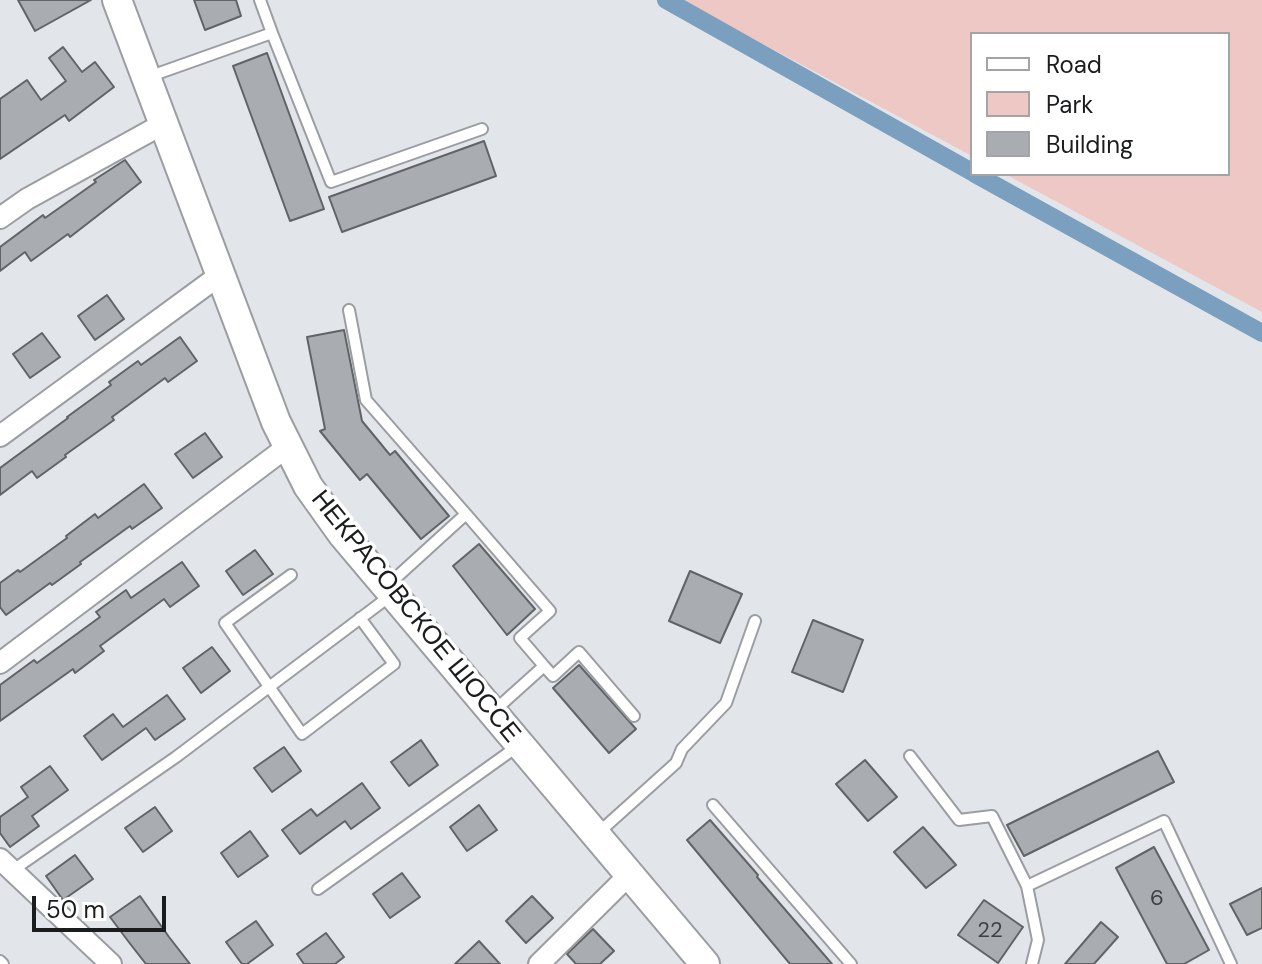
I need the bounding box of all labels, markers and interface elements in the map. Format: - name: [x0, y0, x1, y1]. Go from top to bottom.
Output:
- legend: [970, 32, 1230, 176]
- text: Road: [1046, 49, 1102, 80]
- text: Park: [1046, 89, 1093, 120]
- text: Building: [1046, 129, 1133, 160]
- street label: НЕКРАСОВСКОЕ ШОССЕ: [304, 485, 526, 749]
- scale bar: [36, 880, 170, 930]
- house number: 6: [1150, 886, 1164, 912]
- text: 50 m: [46, 894, 105, 925]
- house number: 22: [977, 918, 1003, 944]

